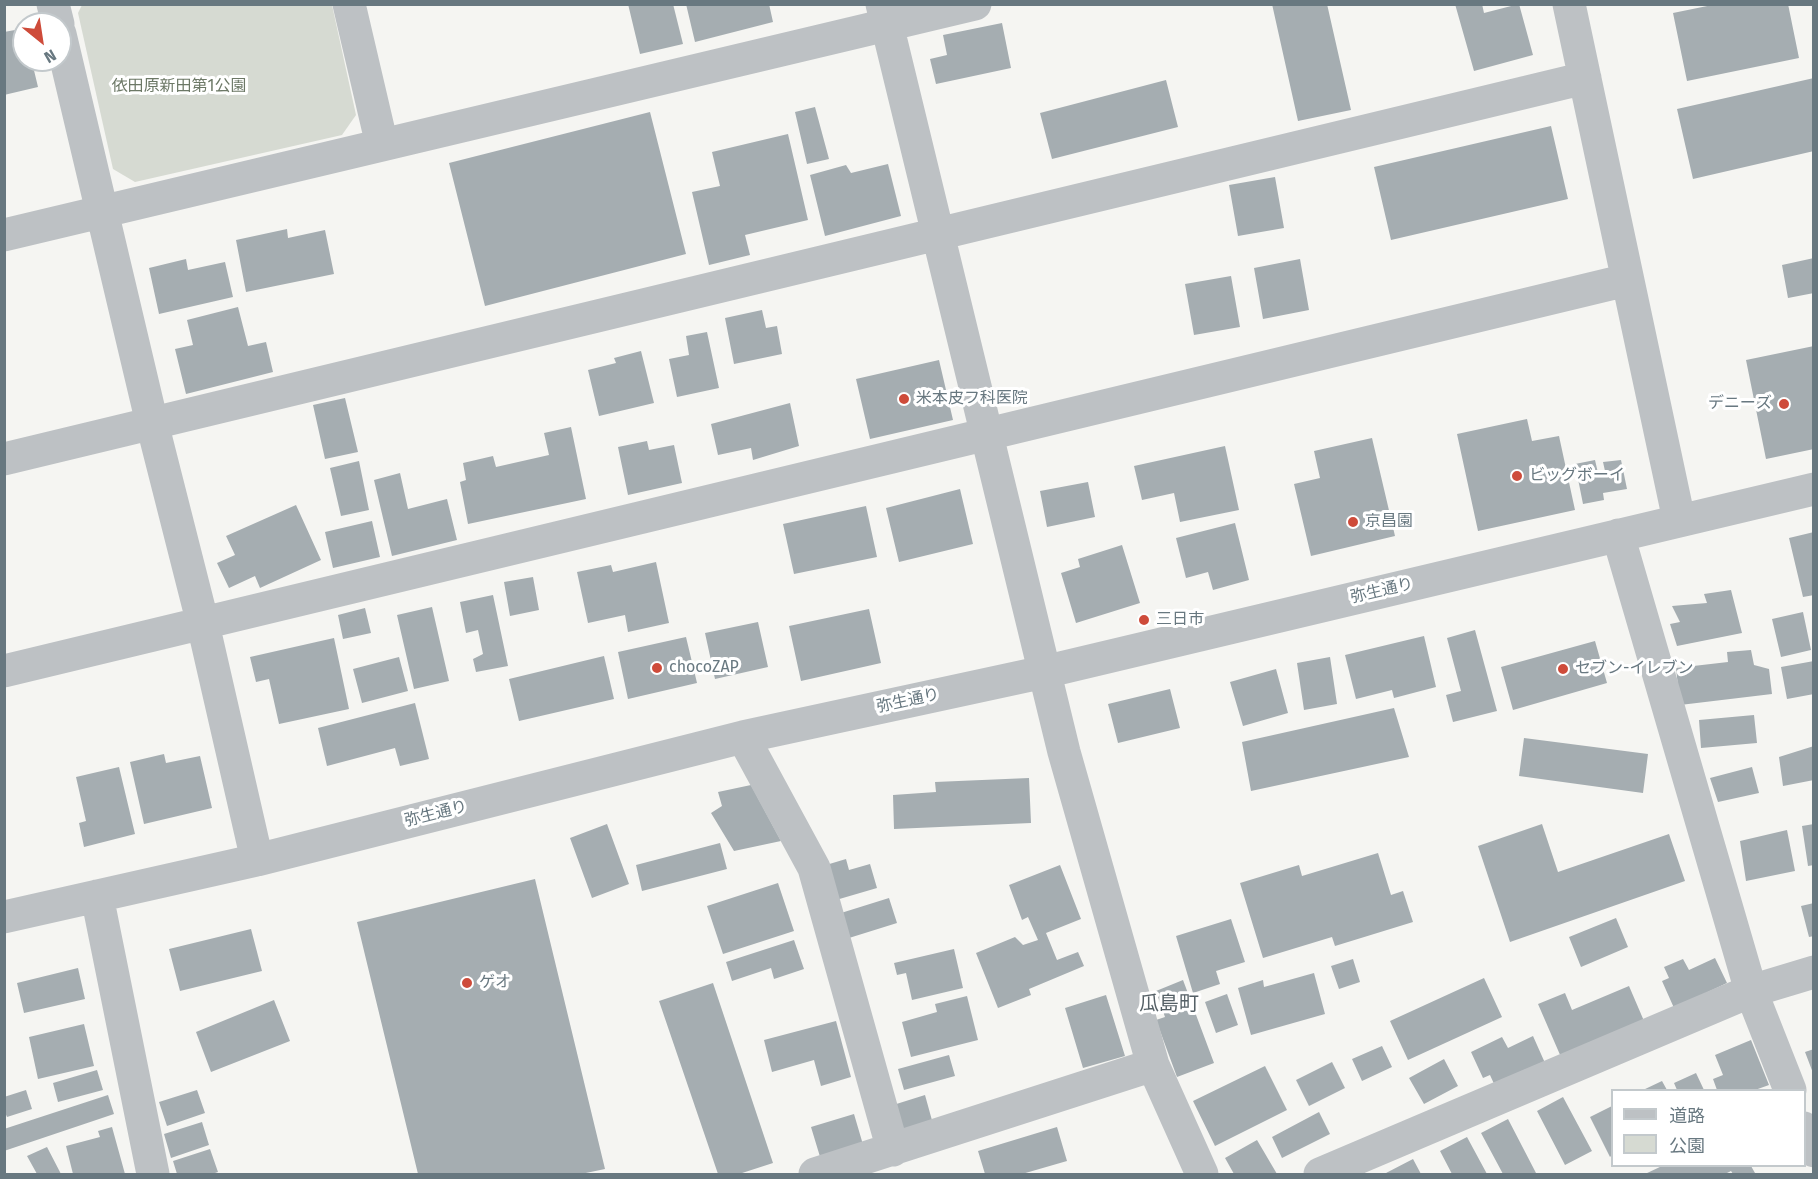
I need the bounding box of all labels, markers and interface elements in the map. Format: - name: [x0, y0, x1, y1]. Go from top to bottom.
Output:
- north arrow: [12, 12, 72, 72]
- text: N: [41, 45, 60, 67]
- park label: 依田原新田第1公園: [112, 77, 246, 97]
- place label: 米本皮フ科医院: [916, 389, 1028, 409]
- marker: 米本皮フ科医院: [897, 392, 911, 406]
- place label: デニーズ: [1708, 394, 1772, 414]
- marker: デニーズ: [1777, 397, 1791, 411]
- place label: ビッグボーイ: [1529, 466, 1625, 486]
- marker: ビッグボーイ: [1510, 469, 1524, 483]
- place label: 京昌園: [1365, 512, 1413, 532]
- marker: 京昌園: [1346, 515, 1360, 529]
- street label: 弥生通り: [1349, 574, 1415, 608]
- place label: 三日市: [1156, 610, 1204, 630]
- marker: 三日市: [1137, 613, 1151, 627]
- place label: chocoZAP: [669, 658, 739, 678]
- place label: セブン-イレブン: [1575, 659, 1693, 679]
- marker: chocoZAP: [650, 661, 664, 675]
- marker: セブン-イレブン: [1556, 662, 1570, 676]
- street label: 弥生通り: [875, 685, 941, 717]
- street label: 弥生通り: [403, 797, 469, 831]
- place label: ゲオ: [479, 973, 511, 993]
- marker: ゲオ: [460, 976, 474, 990]
- district label: 瓜島町: [1139, 992, 1199, 1016]
- legend: [1611, 1089, 1806, 1167]
- text: 道路: [1669, 1105, 1705, 1127]
- text: 公園: [1669, 1135, 1705, 1157]

